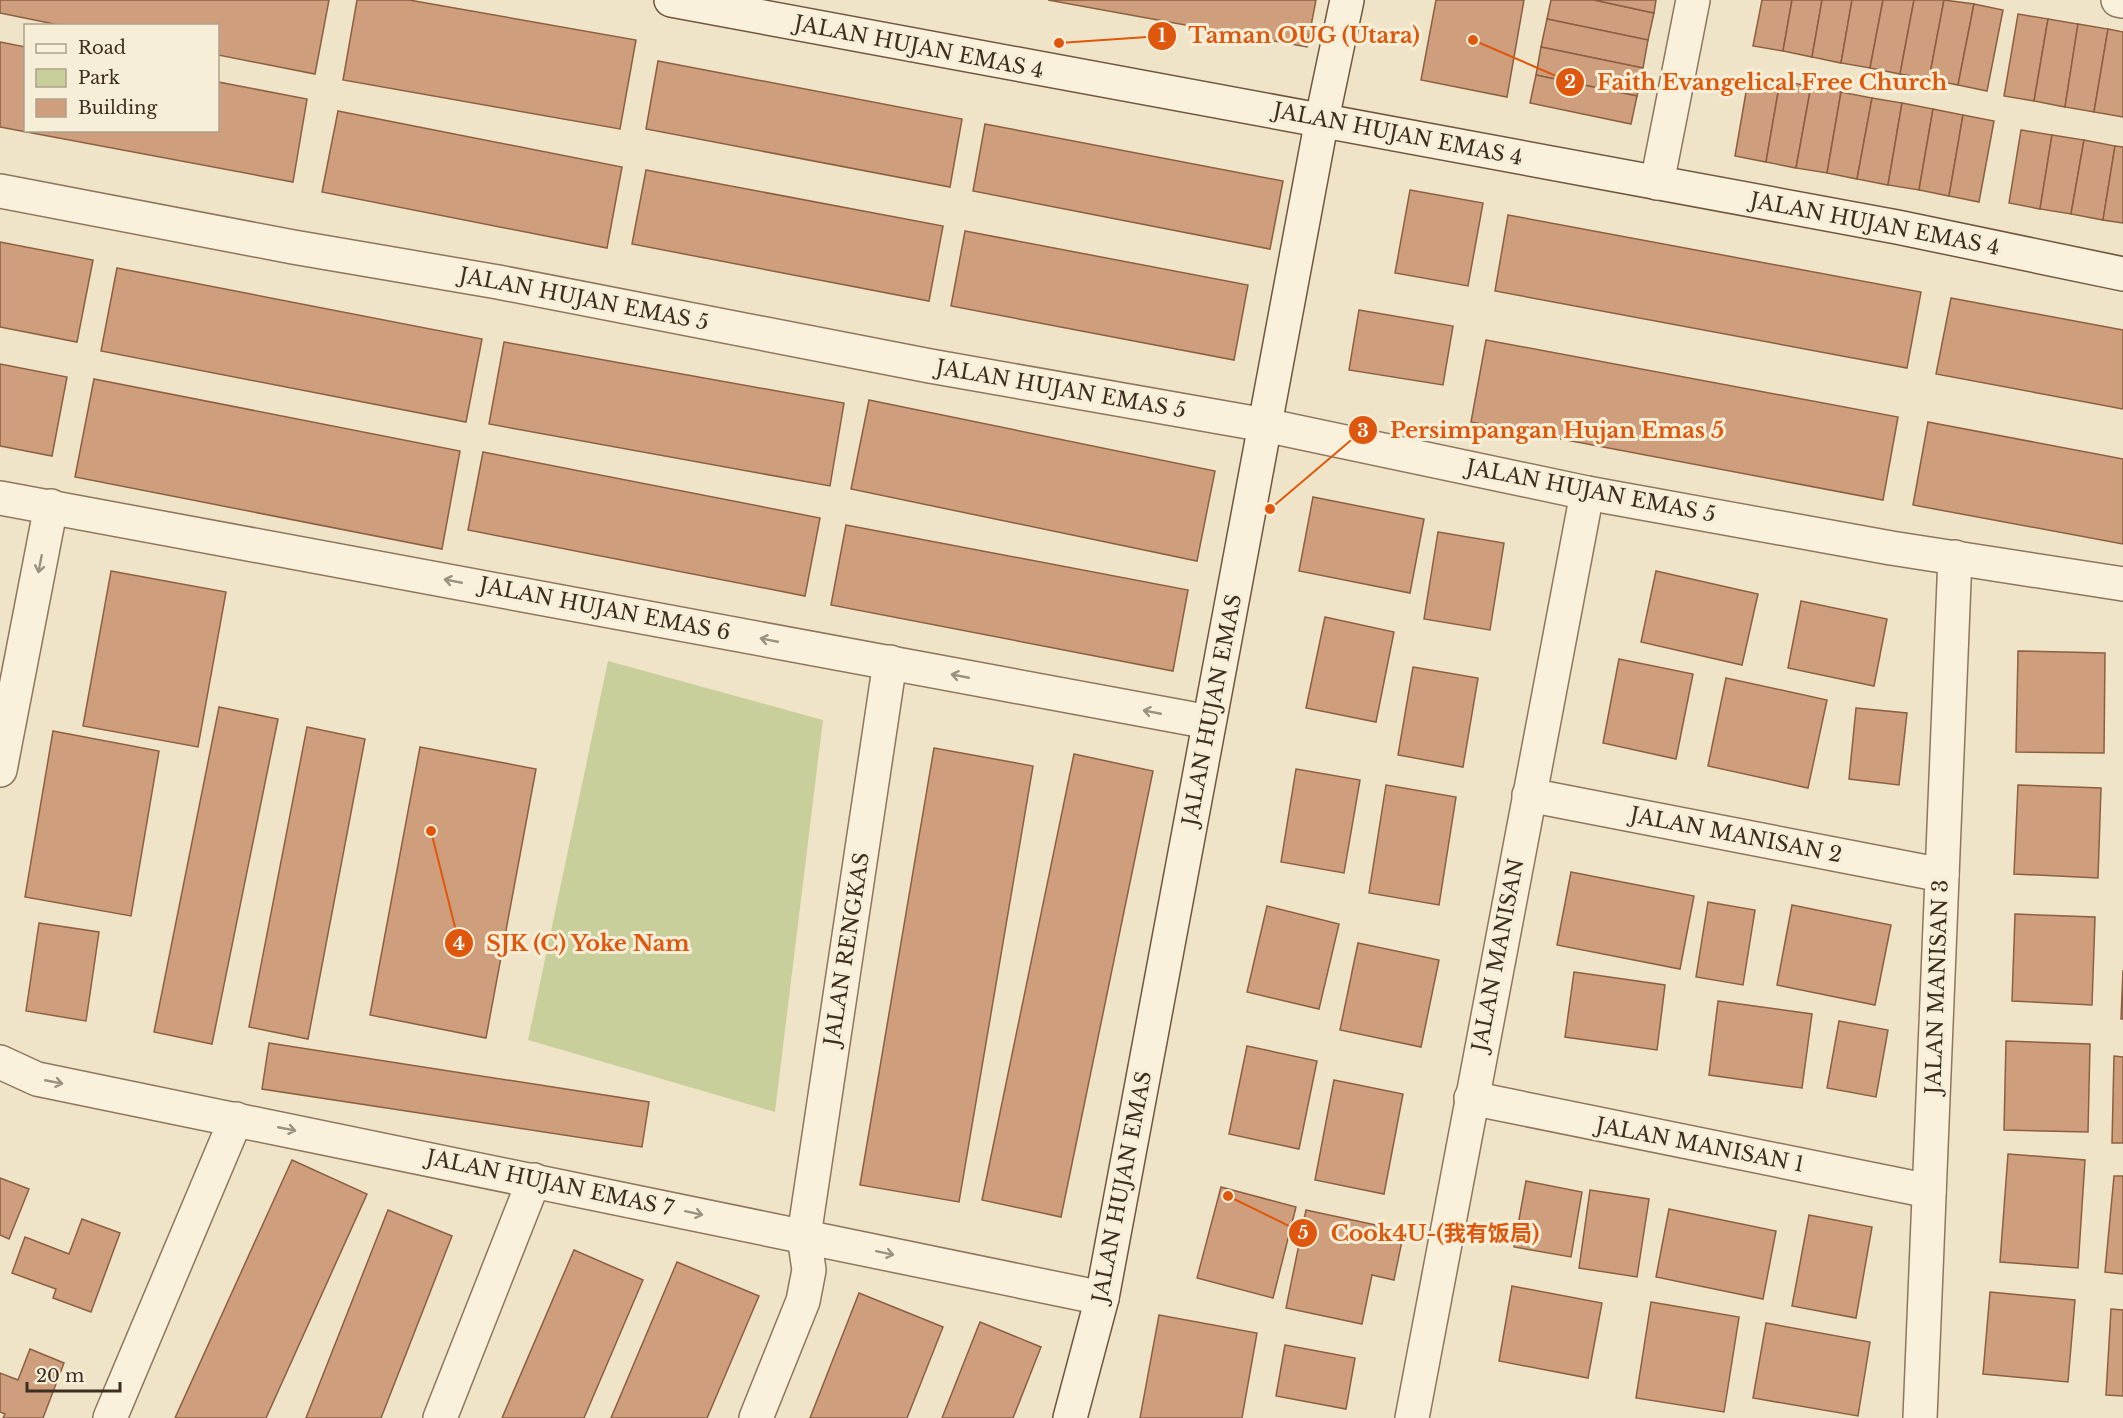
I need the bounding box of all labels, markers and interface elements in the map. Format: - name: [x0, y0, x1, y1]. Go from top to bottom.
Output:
- street label: JALAN HUJAN EMAS 4: [789, 9, 1046, 84]
- callout: Taman OUG (Utara): [1147, 16, 1432, 56]
- text: Taman OUG (Utara): [1188, 22, 1420, 49]
- legend: [24, 24, 219, 132]
- text: 1: [1158, 25, 1166, 47]
- text: Road: [78, 37, 126, 59]
- callout: Faith Evangelical Free Church: [1555, 62, 1960, 102]
- text: Park: [78, 67, 120, 89]
- text: Faith Evangelical Free Church: [1597, 69, 1947, 96]
- text: 2: [1564, 71, 1576, 93]
- street label: JALAN HUJAN EMAS 4: [1268, 96, 1525, 171]
- text: Building: [78, 97, 157, 119]
- street label: JALAN HUJAN EMAS 4: [1745, 186, 2002, 261]
- street label: JALAN HUJAN EMAS 5: [454, 261, 711, 336]
- street label: JALAN HUJAN EMAS 5: [931, 354, 1188, 424]
- callout: Persimpangan Hujan Emas 5: [1348, 410, 1736, 450]
- text: Persimpangan Hujan Emas 5: [1390, 417, 1724, 444]
- text: 3: [1357, 420, 1369, 442]
- street label: JALAN HUJAN EMAS 5: [1461, 453, 1718, 528]
- one-way arrow: [34, 554, 45, 573]
- street label: JALAN HUJAN EMAS 6: [474, 571, 733, 646]
- one-way arrow: [444, 575, 463, 586]
- street label: JALAN HUJAN EMAS: [1176, 592, 1247, 831]
- one-way arrow: [759, 634, 779, 645]
- one-way arrow: [951, 670, 971, 681]
- one-way arrow: [1143, 706, 1162, 717]
- street label: JALAN MANISAN 2: [1625, 801, 1844, 868]
- street label: JALAN RENGKAS: [818, 850, 875, 1051]
- street label: JALAN MANISAN: [1466, 856, 1529, 1057]
- street label: JALAN MANISAN 3: [1920, 879, 1954, 1098]
- callout: SJK (C) Yoke Nam: [444, 923, 702, 963]
- text: SJK (C) Yoke Nam: [486, 930, 690, 957]
- text: 4: [453, 933, 465, 955]
- street label: JALAN HUJAN EMAS: [1086, 1069, 1157, 1308]
- one-way arrow: [44, 1077, 64, 1088]
- street label: JALAN MANISAN 1: [1591, 1112, 1806, 1178]
- one-way arrow: [277, 1124, 296, 1136]
- street label: JALAN HUJAN EMAS 7: [421, 1143, 676, 1222]
- one-way arrow: [684, 1208, 704, 1219]
- callout: Cook4U-(我有饭局): [1288, 1213, 1551, 1253]
- text: Cook4U-(我有饭局): [1331, 1220, 1539, 1247]
- text: 5: [1298, 1222, 1308, 1244]
- one-way arrow: [875, 1248, 895, 1259]
- scale bar: [27, 1355, 120, 1393]
- text: 20 m: [36, 1365, 84, 1387]

